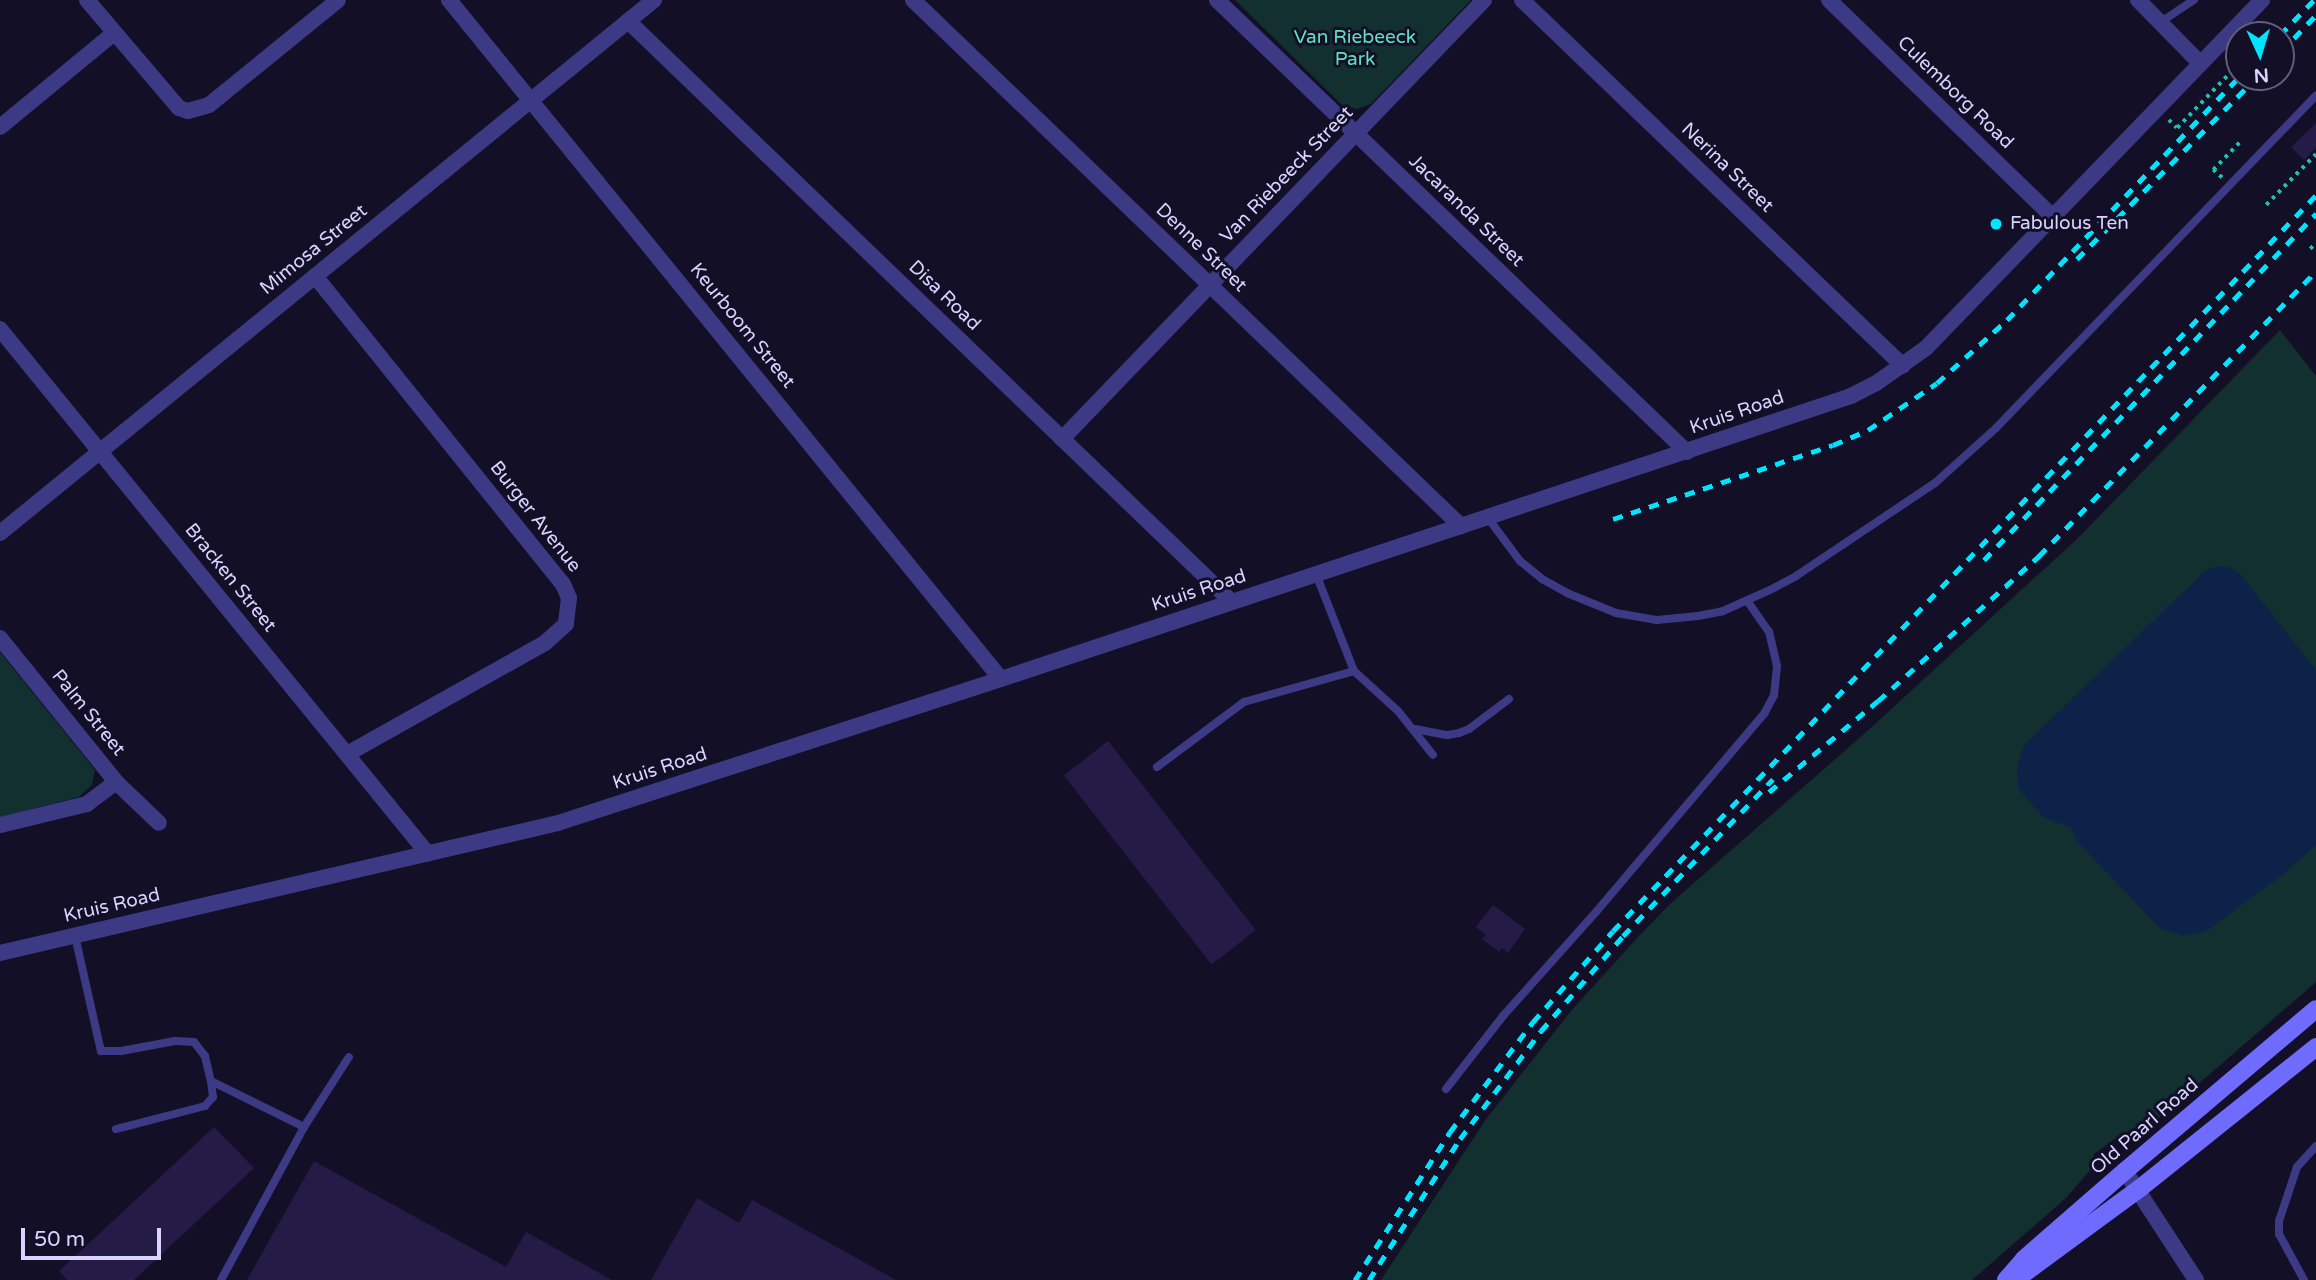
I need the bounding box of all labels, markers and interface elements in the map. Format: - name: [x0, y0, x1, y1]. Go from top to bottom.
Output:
- north arrow: [2225, 21, 2295, 91]
- park label: Van Riebeeck Park: [1294, 27, 1416, 71]
- street label: Culemborg Road: [1892, 32, 2018, 154]
- text: N: [2253, 63, 2270, 86]
- street label: Van Riebeeck Street: [1216, 102, 1358, 248]
- street label: Nerina Street: [1676, 118, 1778, 218]
- street label: Jacaranda Street: [1403, 150, 1529, 272]
- street label: Denne Street: [1151, 199, 1251, 297]
- street label: Mimosa Street: [256, 200, 372, 300]
- place label: Fabulous Ten: [2010, 213, 2129, 235]
- marker: Fabulous Ten: [1988, 216, 2004, 232]
- street label: Disa Road: [903, 256, 985, 336]
- street label: Keurboom Street: [685, 259, 799, 393]
- street label: Kruis Road: [1687, 386, 1787, 440]
- street label: Burger Avenue: [485, 457, 585, 577]
- street label: Bracken Street: [179, 519, 281, 637]
- street label: Kruis Road: [1149, 565, 1249, 617]
- street label: Palm Street: [46, 665, 130, 761]
- street label: Kruis Road: [610, 743, 710, 795]
- street label: Kruis Road: [62, 884, 162, 928]
- street label: Old Paarl Road: [2086, 1074, 2204, 1180]
- scale bar: [24, 1214, 164, 1258]
- text: 50 m: [34, 1227, 85, 1252]

